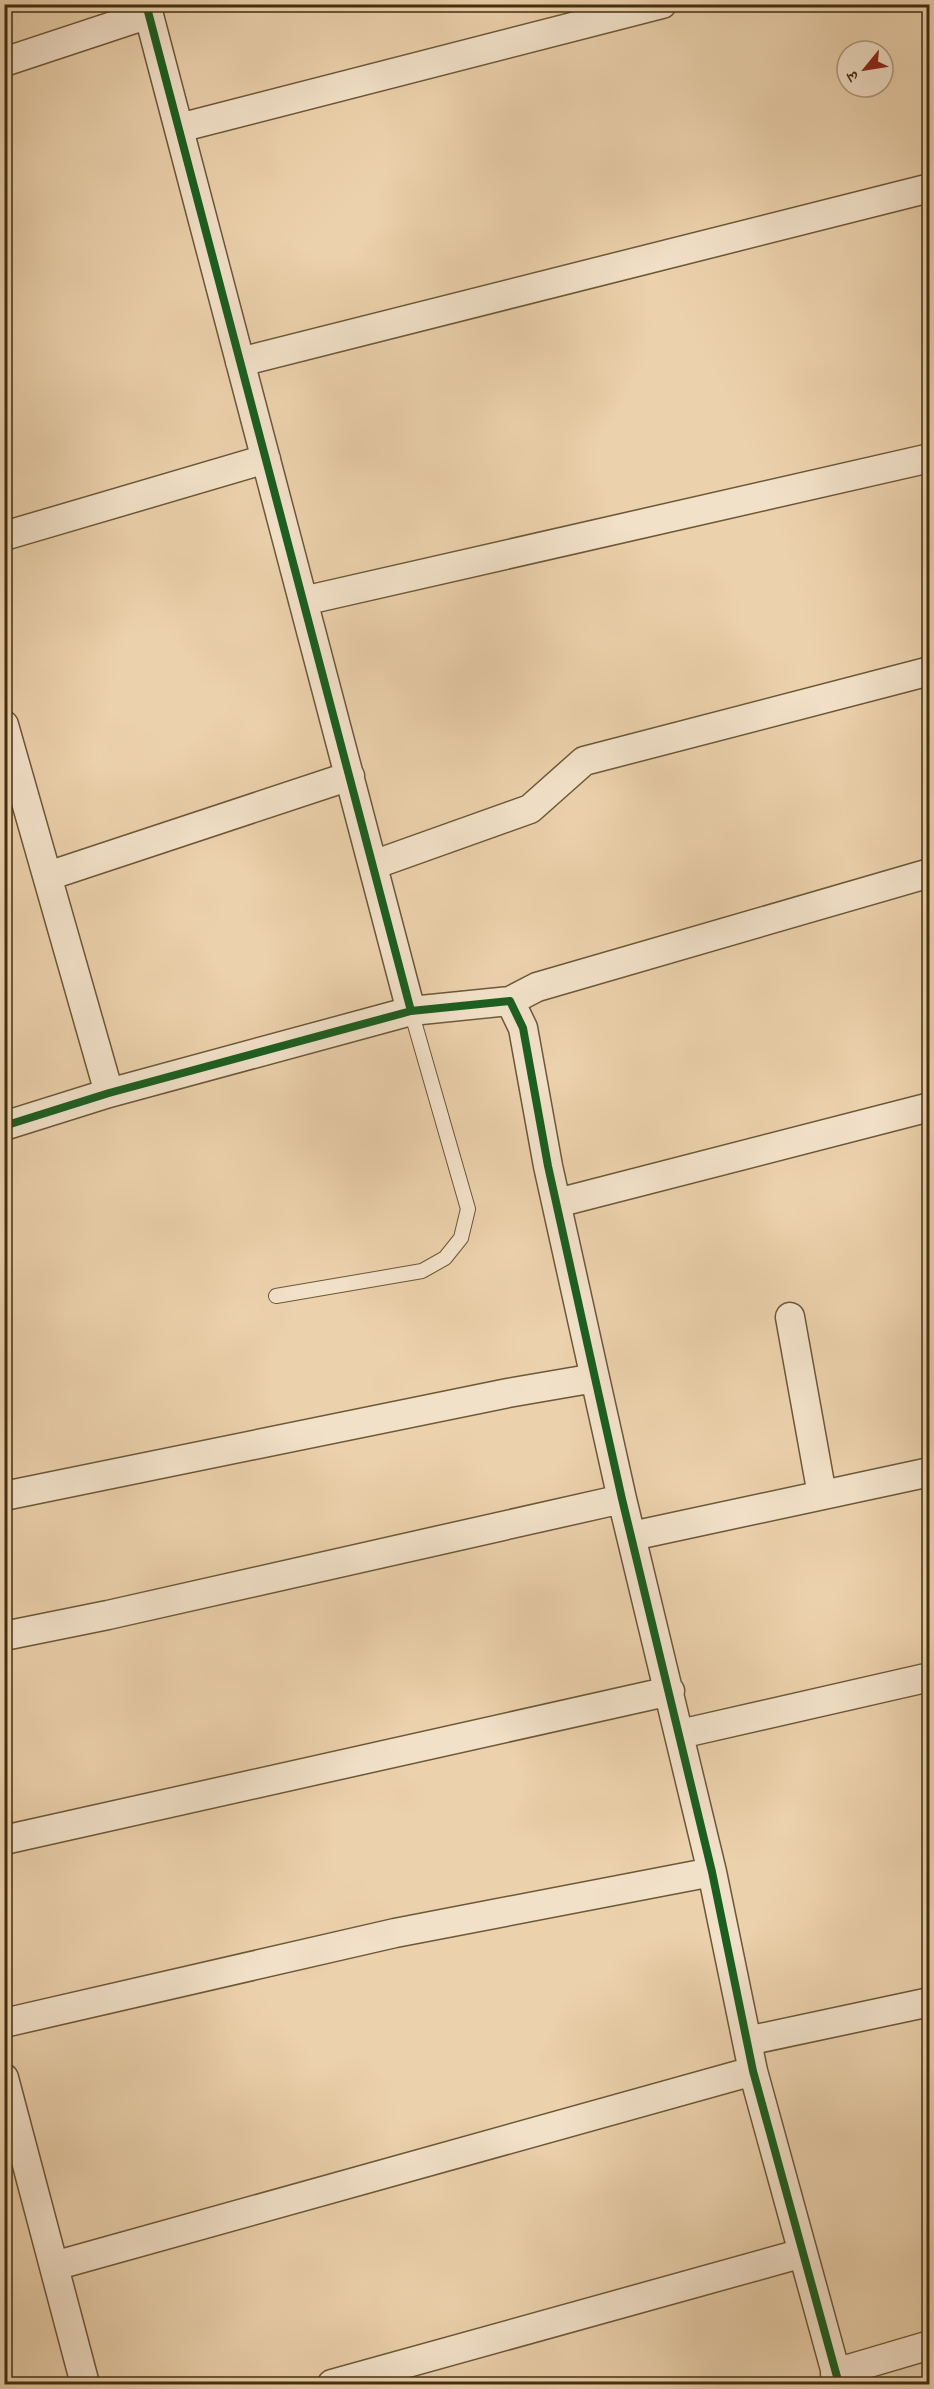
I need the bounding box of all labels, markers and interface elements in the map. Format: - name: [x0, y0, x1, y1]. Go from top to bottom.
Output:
- north arrow: [835, 39, 895, 99]
- text: उ: [840, 66, 863, 86]

